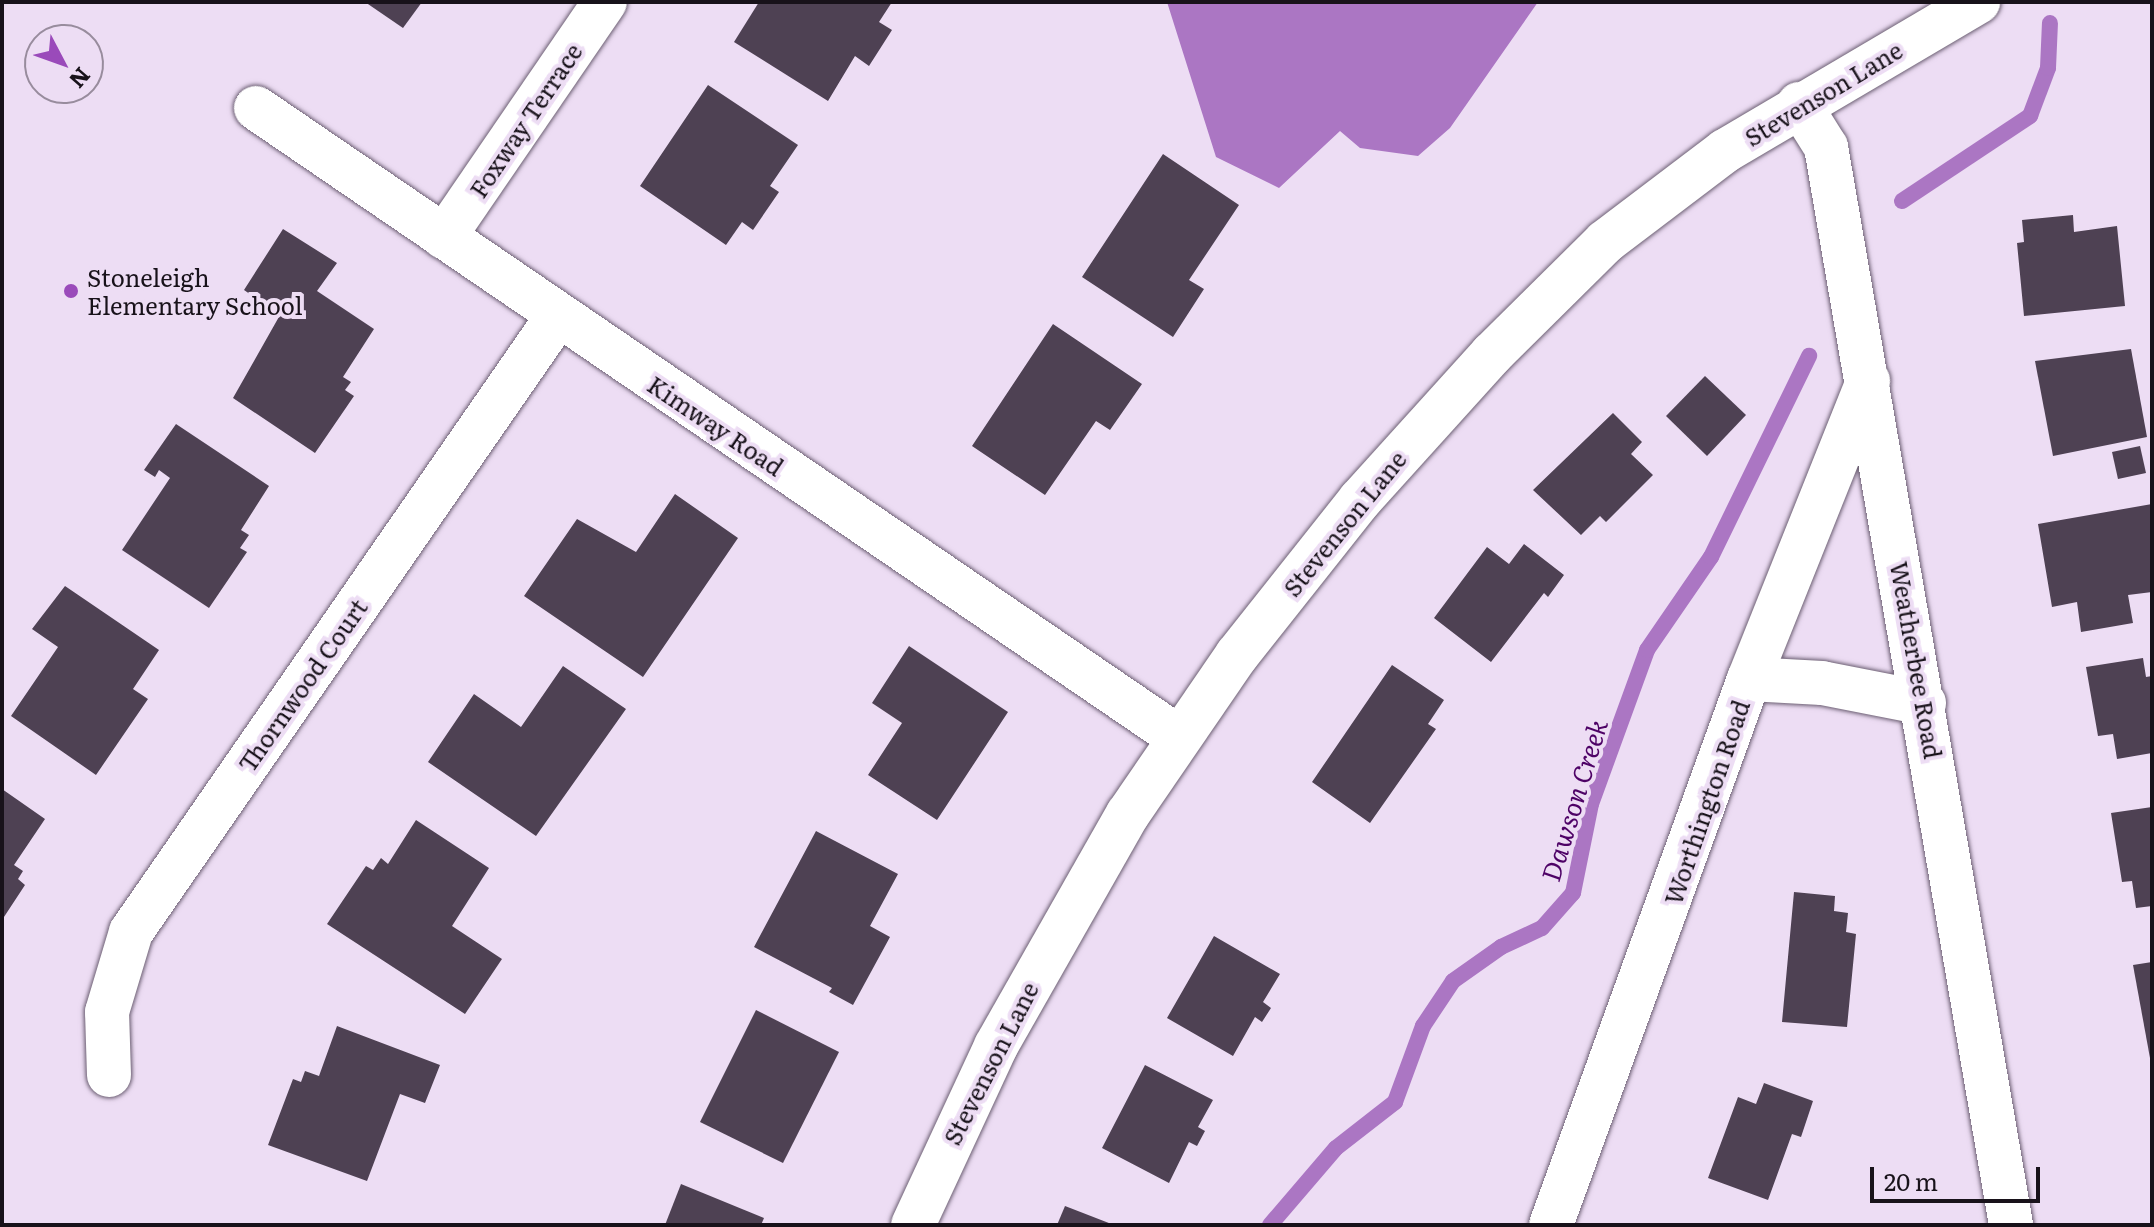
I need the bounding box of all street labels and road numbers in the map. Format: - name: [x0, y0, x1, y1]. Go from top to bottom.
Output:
- street label: Stevenson Lane: [1739, 35, 1907, 151]
- street label: Foxway Terrace: [463, 37, 587, 203]
- street label: Kimway Road: [643, 369, 789, 481]
- street label: Stevenson Lane: [1277, 444, 1411, 602]
- street label: Weatherbee Road: [1885, 559, 1949, 761]
- street label: Thornwood Court: [232, 593, 372, 777]
- street label: Worthington Road: [1657, 696, 1755, 908]
- street label: Stevenson Lane: [937, 977, 1043, 1149]

